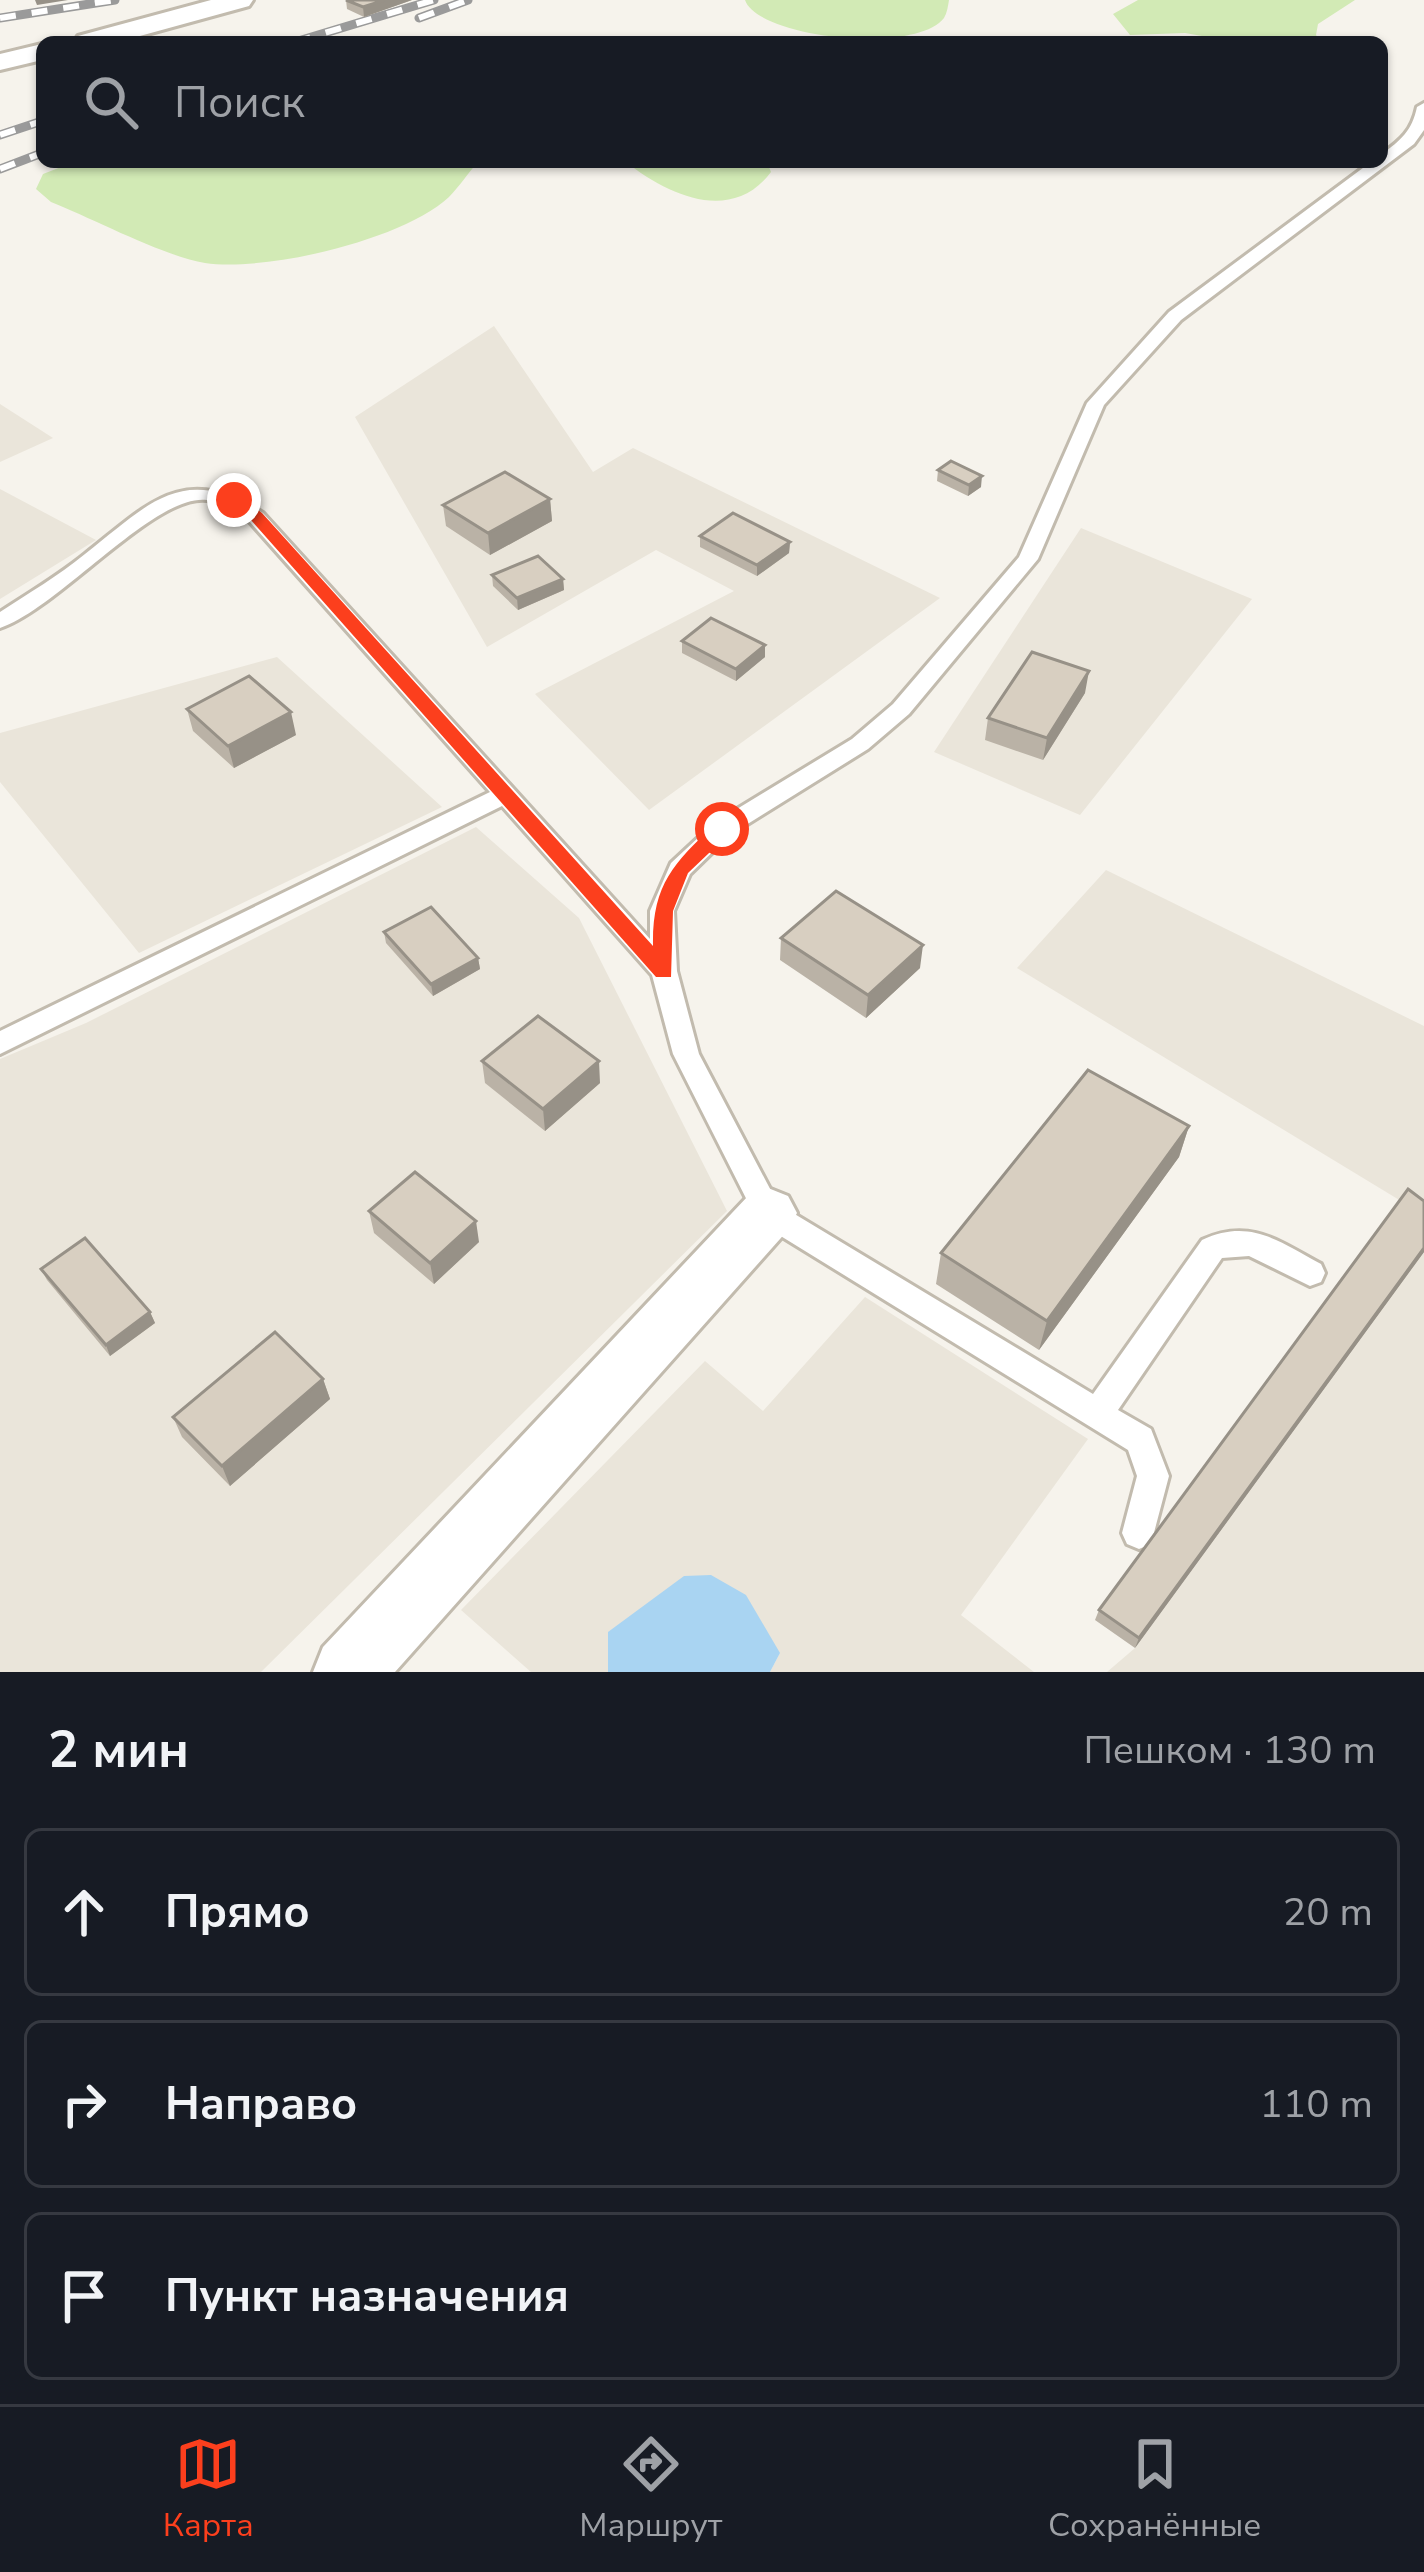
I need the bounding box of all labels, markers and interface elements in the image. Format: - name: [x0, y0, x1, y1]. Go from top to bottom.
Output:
- search box: [36, 36, 1388, 168]
- icon: search: [78, 69, 144, 135]
- text: Поиск: [174, 72, 305, 133]
- route end: [207, 473, 261, 527]
- route start: [695, 802, 749, 856]
- text: 2 мин: [48, 1715, 189, 1785]
- text: Пешком · 130 m: [1083, 1724, 1376, 1777]
- icon: ahead: [51, 1879, 117, 1945]
- text: Прямо: [165, 1882, 310, 1943]
- text: 20 m: [1283, 1886, 1373, 1939]
- icon: right: [51, 2071, 117, 2137]
- text: Направо: [165, 2074, 357, 2135]
- text: 110 m: [1259, 2078, 1373, 2131]
- icon: arrive: [51, 2263, 117, 2329]
- text: Пункт назначения: [165, 2266, 569, 2327]
- tab: Карта: [163, 2431, 254, 2548]
- tab: Маршрут: [579, 2431, 723, 2548]
- tab: Сохранённые: [1048, 2431, 1261, 2548]

